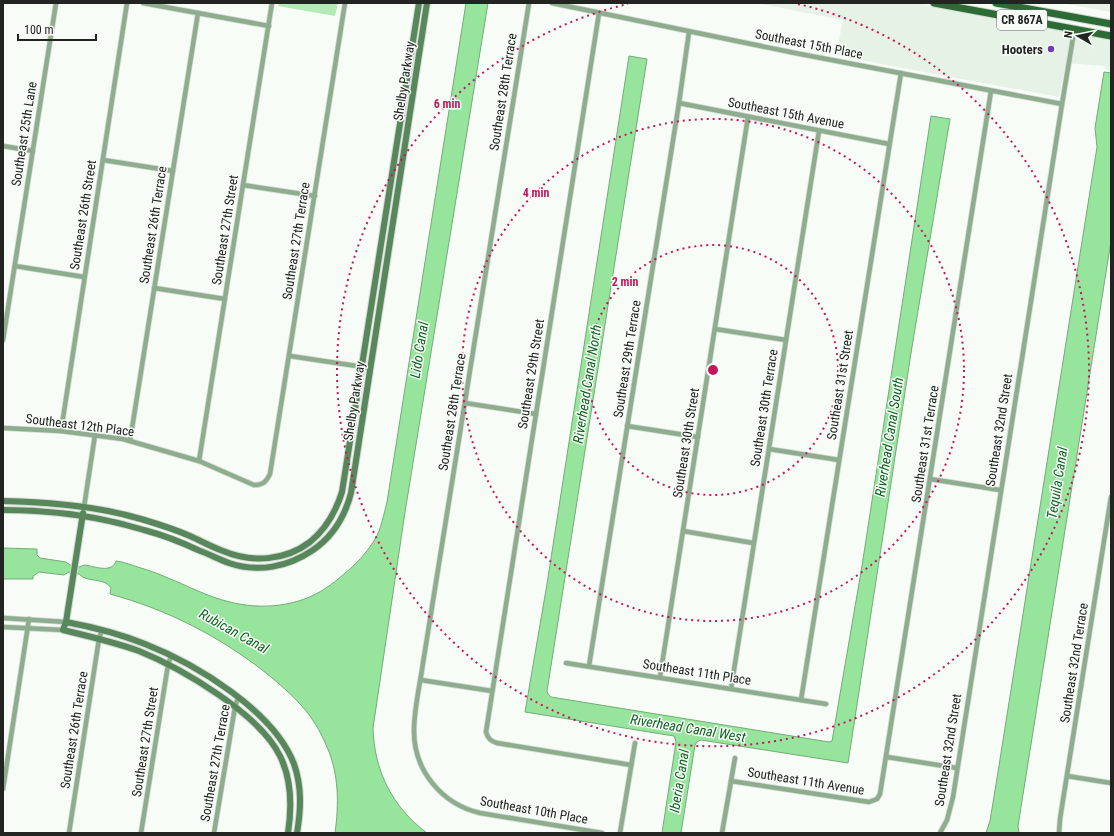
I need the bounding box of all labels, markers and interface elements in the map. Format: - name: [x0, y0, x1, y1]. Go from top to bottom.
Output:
- road number: CR 867A: [997, 10, 1047, 30]
- scale bar: [18, 16, 96, 42]
- north arrow: [1058, 16, 1098, 56]
- text: 100 m: [24, 23, 54, 37]
- street label: Southeast 15th Place: [754, 26, 864, 62]
- text: N: [1062, 30, 1076, 39]
- street label: Southeast 28th Terrace: [486, 32, 520, 152]
- street label: Shelby Parkway: [390, 40, 418, 122]
- place label: Hooters: [1002, 42, 1043, 57]
- marker: Hooters: [1046, 44, 1056, 54]
- street label: Southeast 25th Lane: [8, 81, 40, 187]
- street label: Southeast 15th Avenue: [727, 94, 845, 132]
- text: 6 min: [434, 97, 460, 111]
- street label: Southeast 26th Street: [67, 159, 99, 271]
- street label: Southeast 26th Terrace: [136, 165, 170, 285]
- street label: Southeast 27th Street: [209, 174, 241, 286]
- street label: Southeast 27th Terrace: [279, 181, 313, 301]
- text: 4 min: [523, 186, 549, 200]
- text: 2 min: [612, 275, 638, 289]
- street label: Southeast 29th Terrace: [610, 299, 644, 419]
- street label: Southeast 29th Street: [515, 318, 547, 430]
- water label: Lido Canal: [407, 320, 431, 379]
- water label: Riverhead Canal North: [570, 324, 604, 444]
- street label: Southeast 31st Street: [824, 329, 856, 441]
- street label: Southeast 30th Terrace: [747, 348, 781, 468]
- street label: Southeast 28th Terrace: [435, 352, 469, 472]
- street label: Shelby Parkway: [340, 360, 368, 442]
- centre of rings: [706, 363, 720, 377]
- street label: Southeast 32nd Street: [983, 372, 1015, 487]
- water label: Riverhead Canal South: [872, 376, 906, 498]
- street label: Southeast 31st Terrace: [908, 384, 942, 504]
- street label: Southeast 30th Street: [670, 387, 702, 499]
- street label: Southeast 12th Place: [25, 411, 135, 439]
- water label: Tequila Canal: [1043, 445, 1071, 520]
- street label: Southeast 32nd Terrace: [1057, 602, 1091, 724]
- water label: Rubican Canal: [197, 605, 272, 657]
- street label: Southeast 11th Place: [642, 656, 752, 688]
- street label: Southeast 26th Terrace: [57, 670, 91, 790]
- street label: Southeast 27th Street: [129, 686, 161, 798]
- street label: Southeast 32nd Street: [932, 692, 964, 807]
- street label: Southeast 27th Terrace: [197, 703, 233, 823]
- water label: Riverhead Canal West: [629, 711, 748, 745]
- water label: Iberia Canal: [666, 747, 692, 814]
- street label: Southeast 11th Avenue: [746, 764, 866, 798]
- street label: Southeast 10th Place: [479, 793, 589, 827]

